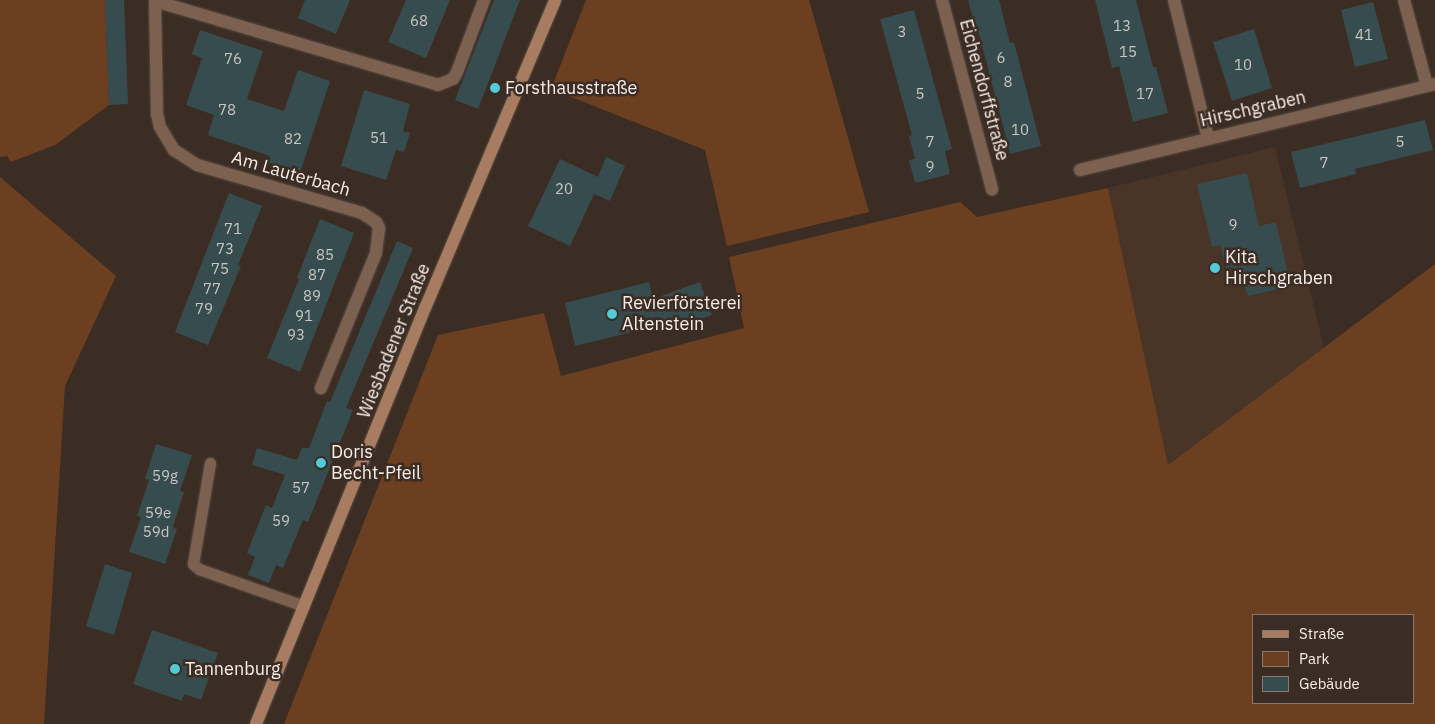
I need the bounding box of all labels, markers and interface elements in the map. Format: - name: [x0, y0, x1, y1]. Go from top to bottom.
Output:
- house number: 68: [410, 12, 428, 30]
- street label: Eichendorffstraße: [955, 17, 1013, 163]
- house number: 13: [1113, 17, 1131, 35]
- house number: 3: [898, 23, 906, 41]
- house number: 41: [1355, 26, 1373, 44]
- house number: 15: [1119, 43, 1137, 61]
- house number: 6: [997, 49, 1005, 67]
- house number: 76: [224, 50, 242, 68]
- house number: 10: [1234, 56, 1252, 74]
- house number: 8: [1004, 73, 1012, 91]
- place label: Forsthausstraße: [505, 77, 637, 99]
- marker: Forsthausstraße: [489, 82, 501, 94]
- house number: 5: [916, 85, 924, 103]
- house number: 17: [1136, 85, 1154, 103]
- street label: Hirschgraben: [1198, 86, 1308, 132]
- house number: 78: [218, 101, 236, 119]
- house number: 10: [1011, 121, 1029, 139]
- house number: 51: [370, 129, 388, 147]
- house number: 82: [284, 130, 302, 148]
- house number: 7: [926, 133, 934, 151]
- house number: 5: [1396, 133, 1404, 151]
- street label: Am Lauterbach: [229, 147, 353, 201]
- house number: 7: [1320, 154, 1328, 172]
- house number: 9: [926, 158, 934, 176]
- house number: 20: [555, 180, 573, 198]
- house number: 9: [1229, 216, 1237, 234]
- house number: 71: [224, 220, 242, 238]
- house number: 73: [216, 240, 234, 258]
- house number: 85: [316, 246, 334, 264]
- place label: Kita Hirschgraben: [1225, 247, 1333, 290]
- house number: 75: [211, 260, 229, 278]
- street label: Wiesbadener Straße: [353, 261, 435, 421]
- marker: Kita Hirschgraben: [1209, 262, 1221, 274]
- house number: 87: [308, 266, 326, 284]
- house number: 77: [203, 280, 221, 298]
- house number: 89: [303, 287, 321, 305]
- place label: Revierförsterei Altenstein: [622, 293, 741, 336]
- house number: 79: [195, 300, 213, 318]
- house number: 91: [295, 307, 313, 325]
- marker: Revierförsterei Altenstein: [606, 308, 618, 320]
- house number: 93: [287, 326, 305, 344]
- place label: Doris Becht-Pfeil: [331, 442, 421, 484]
- marker: Doris Becht-Pfeil: [315, 457, 327, 469]
- house number: 59g: [152, 467, 178, 485]
- house number: 57: [292, 479, 310, 497]
- house number: 59e: [145, 504, 171, 522]
- house number: 59: [272, 512, 290, 530]
- house number: 59d: [143, 523, 169, 541]
- legend: [1252, 614, 1415, 704]
- text: Straße: [1299, 624, 1344, 643]
- text: Park: [1299, 649, 1329, 668]
- place label: Tannenburg: [185, 658, 281, 680]
- marker: Tannenburg: [169, 663, 181, 675]
- text: Gebäude: [1299, 674, 1360, 693]

